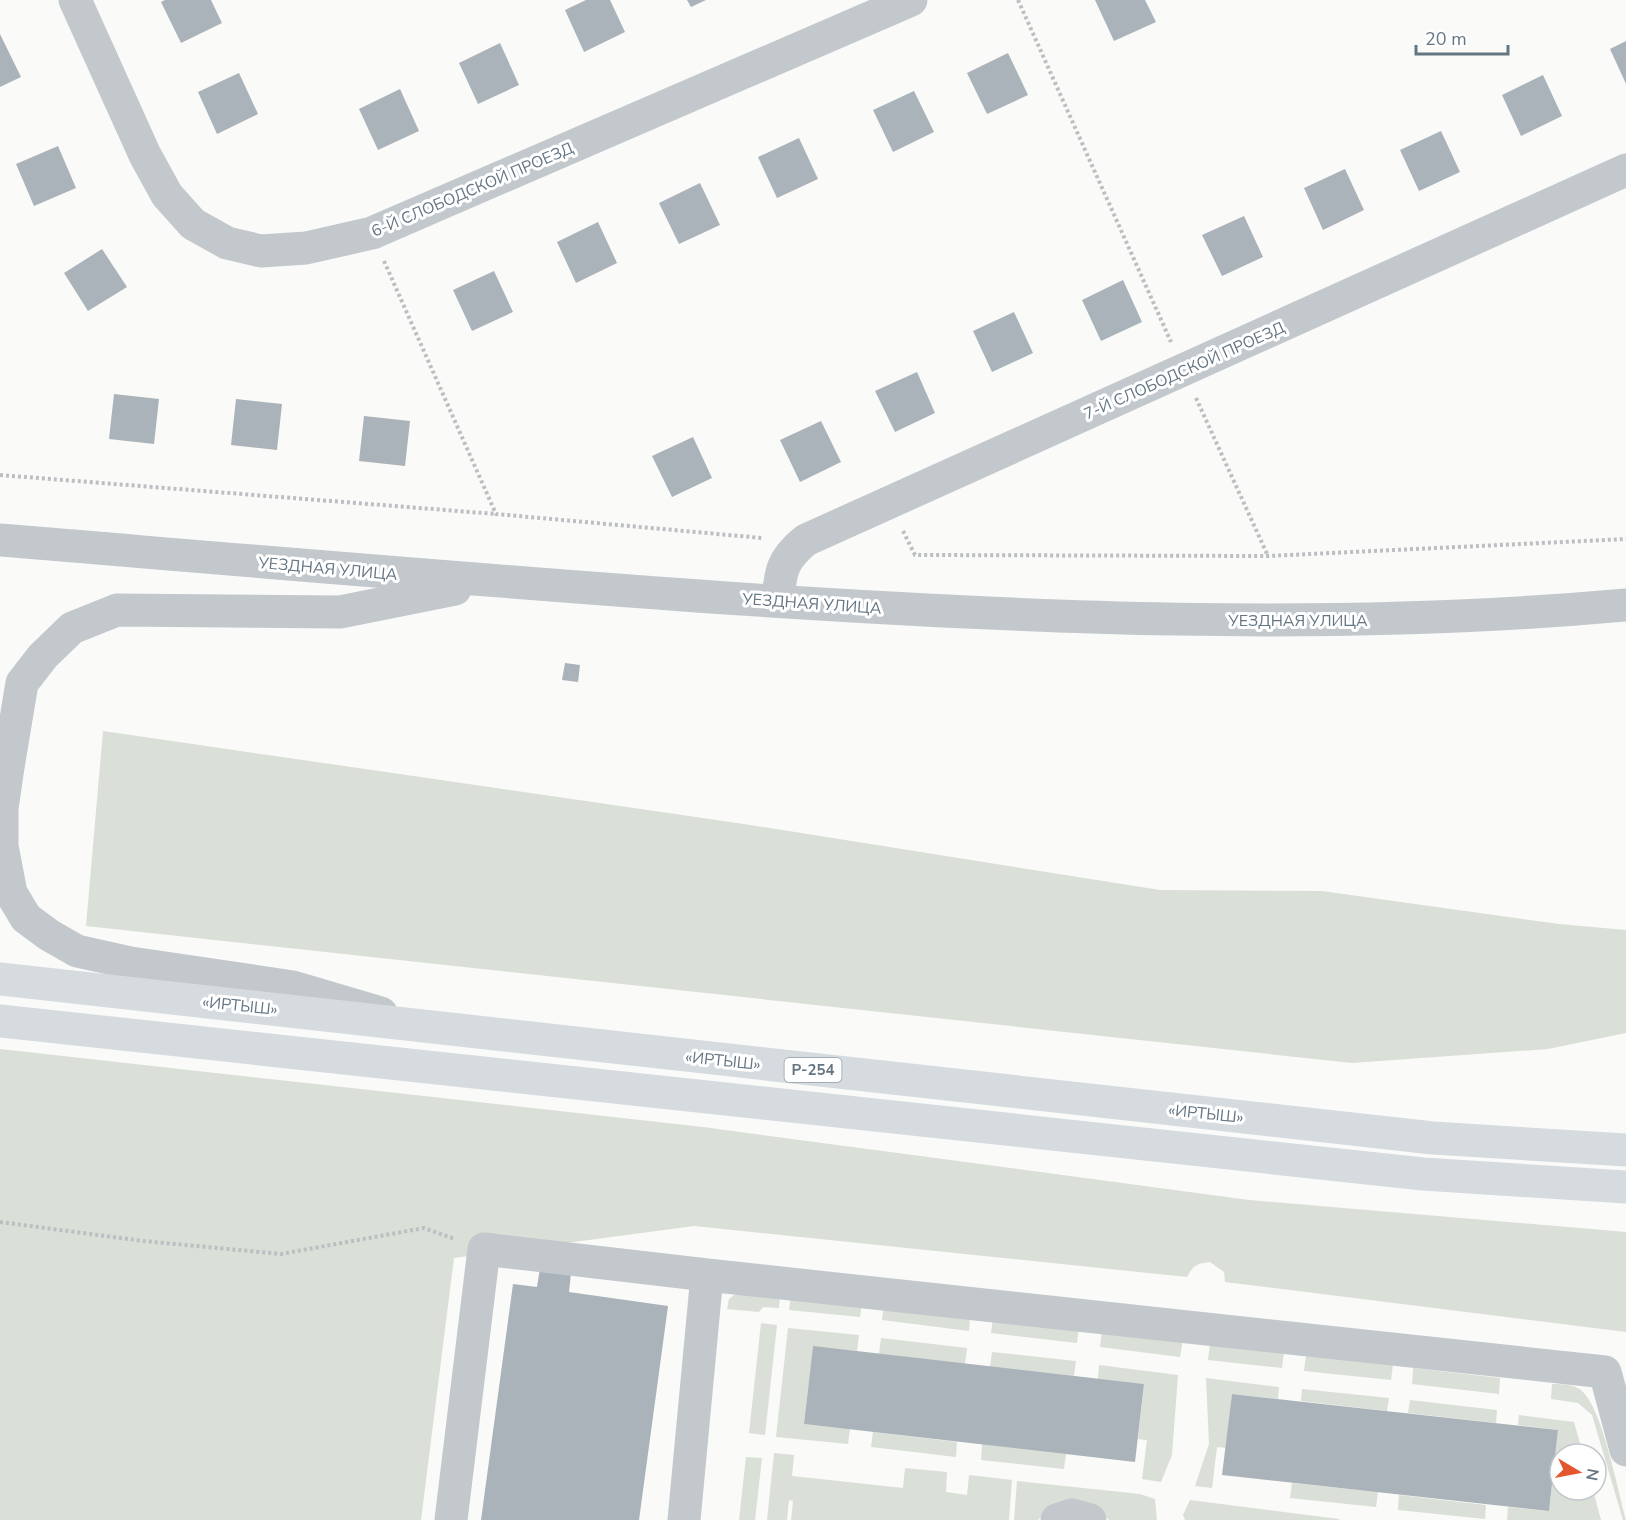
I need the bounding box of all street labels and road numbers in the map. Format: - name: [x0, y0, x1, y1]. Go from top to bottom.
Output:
- street label: 6-Й СЛОБОДСКОЙ ПРОЕЗД: [368, 137, 577, 243]
- street label: 7-Й СЛОБОДСКОЙ ПРОЕЗД: [1080, 316, 1289, 425]
- street label: УЕЗДНАЯ УЛИЦА: [257, 552, 399, 586]
- street label: УЕЗДНАЯ УЛИЦА: [741, 588, 883, 620]
- street label: УЕЗДНАЯ УЛИЦА: [1227, 610, 1368, 632]
- street label: «ИРТЫШ»: [201, 991, 279, 1021]
- street label: «ИРТЫШ»: [684, 1046, 762, 1076]
- road number: Р-254: [784, 1058, 842, 1082]
- street label: «ИРТЫШ»: [1167, 1099, 1245, 1129]

